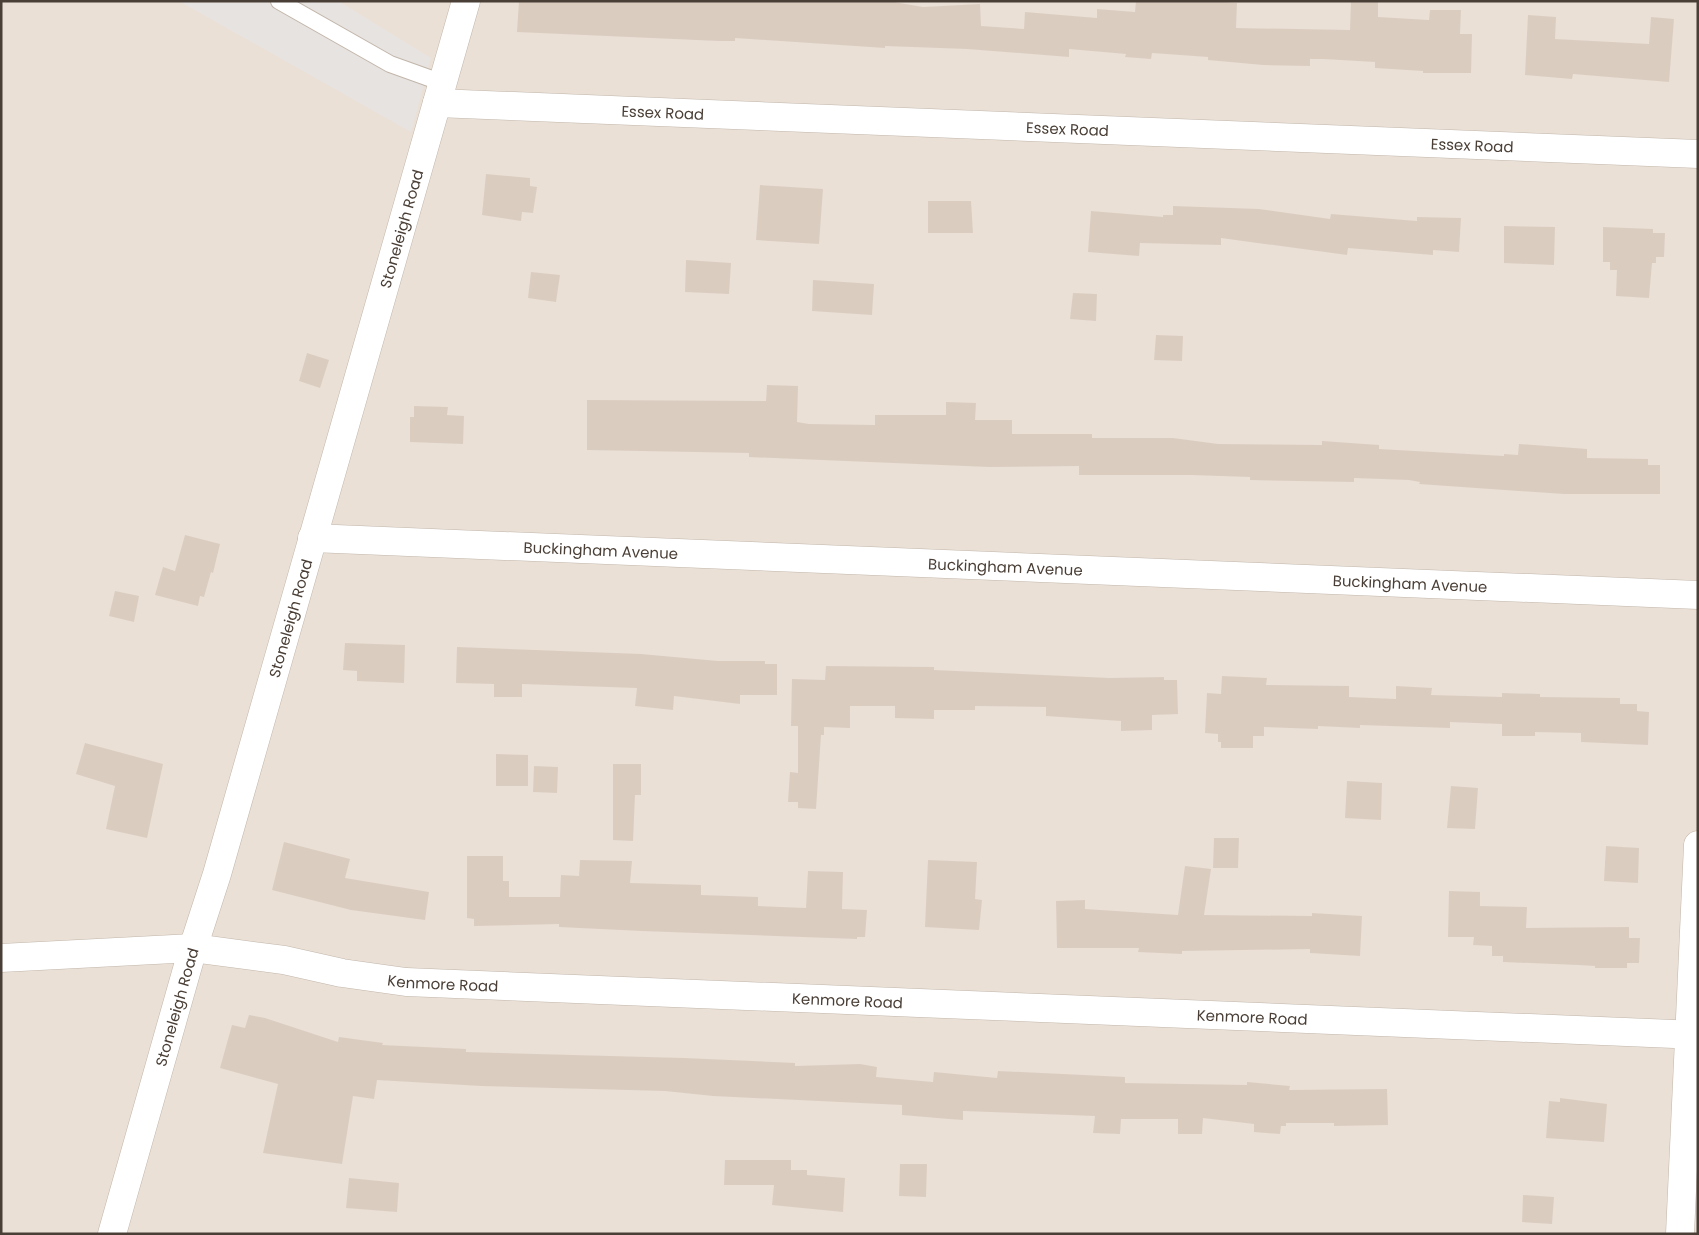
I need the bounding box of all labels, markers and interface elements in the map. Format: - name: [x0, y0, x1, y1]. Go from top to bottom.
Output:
- street label: Essex Road: [621, 100, 705, 124]
- street label: Essex Road: [1026, 116, 1109, 141]
- street label: Essex Road: [1430, 133, 1514, 157]
- street label: Stoneleigh Road: [374, 167, 428, 290]
- street label: Buckingham Avenue: [523, 536, 678, 564]
- street label: Buckingham Avenue: [928, 553, 1083, 580]
- street label: Stoneleigh Road: [263, 557, 317, 680]
- street label: Buckingham Avenue: [1332, 569, 1488, 597]
- street label: Stoneleigh Road: [150, 945, 203, 1069]
- street label: Kenmore Road: [386, 969, 499, 996]
- street label: Kenmore Road: [792, 987, 903, 1013]
- street label: Kenmore Road: [1196, 1004, 1308, 1029]

